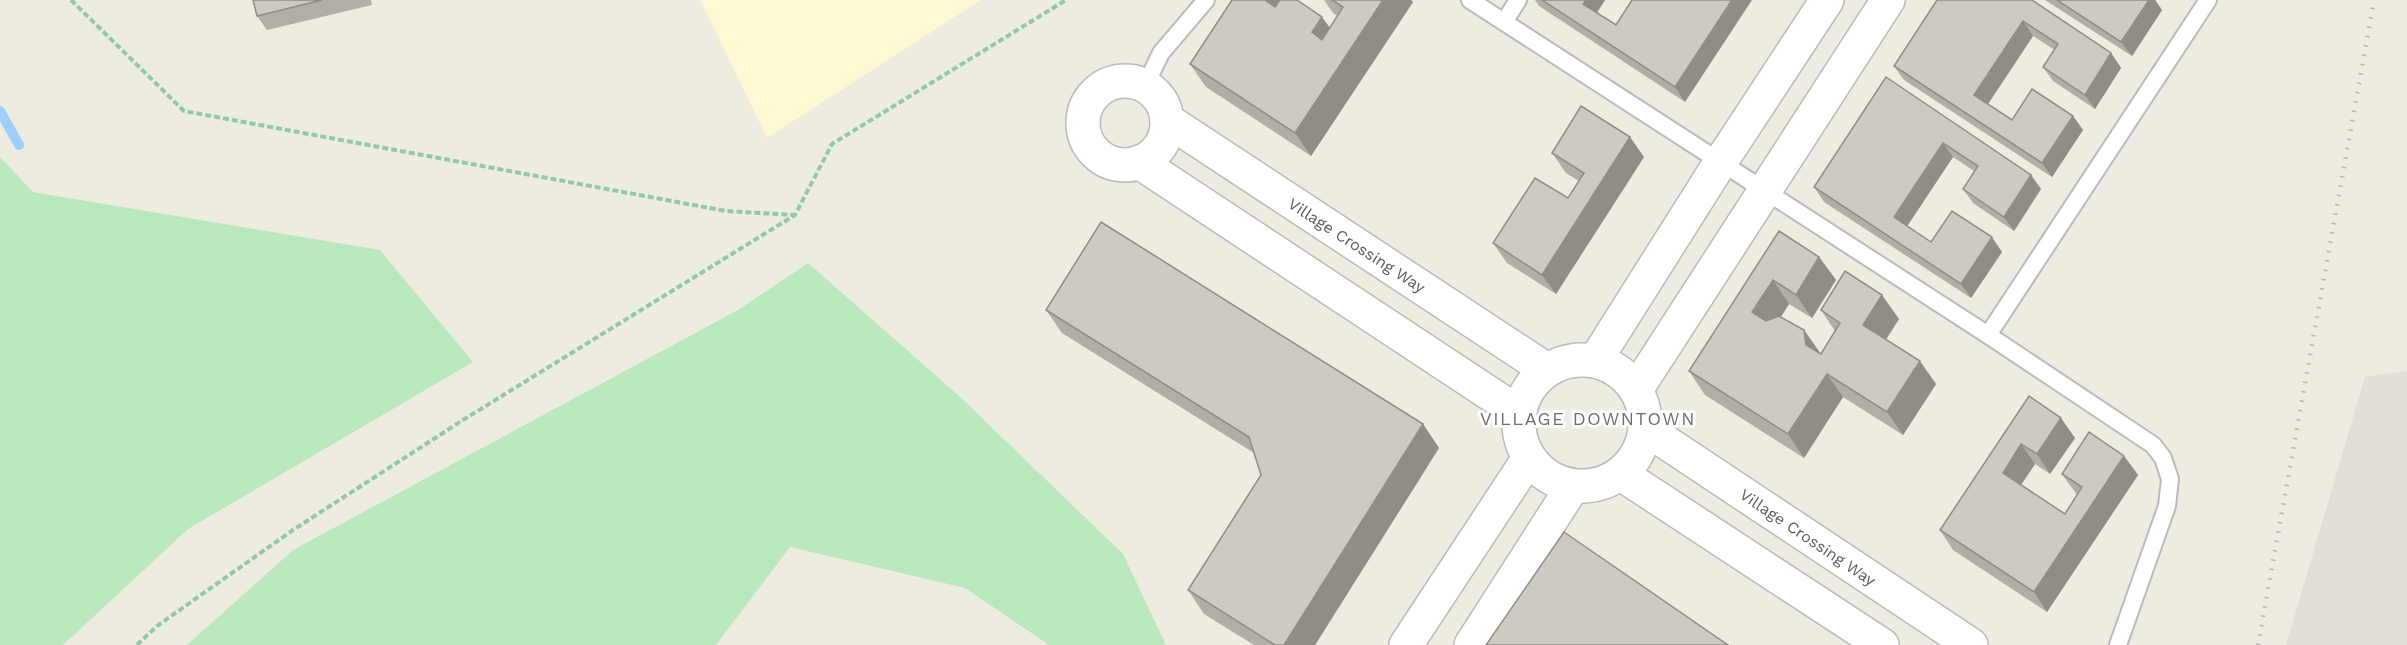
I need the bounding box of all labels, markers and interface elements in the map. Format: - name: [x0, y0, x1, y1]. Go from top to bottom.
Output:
- street label: Village Crossing Way: [1285, 194, 1429, 297]
- district label: VILLAGE DOWNTOWN: [1480, 408, 1696, 429]
- street label: Village Crossing Way: [1736, 485, 1880, 590]

